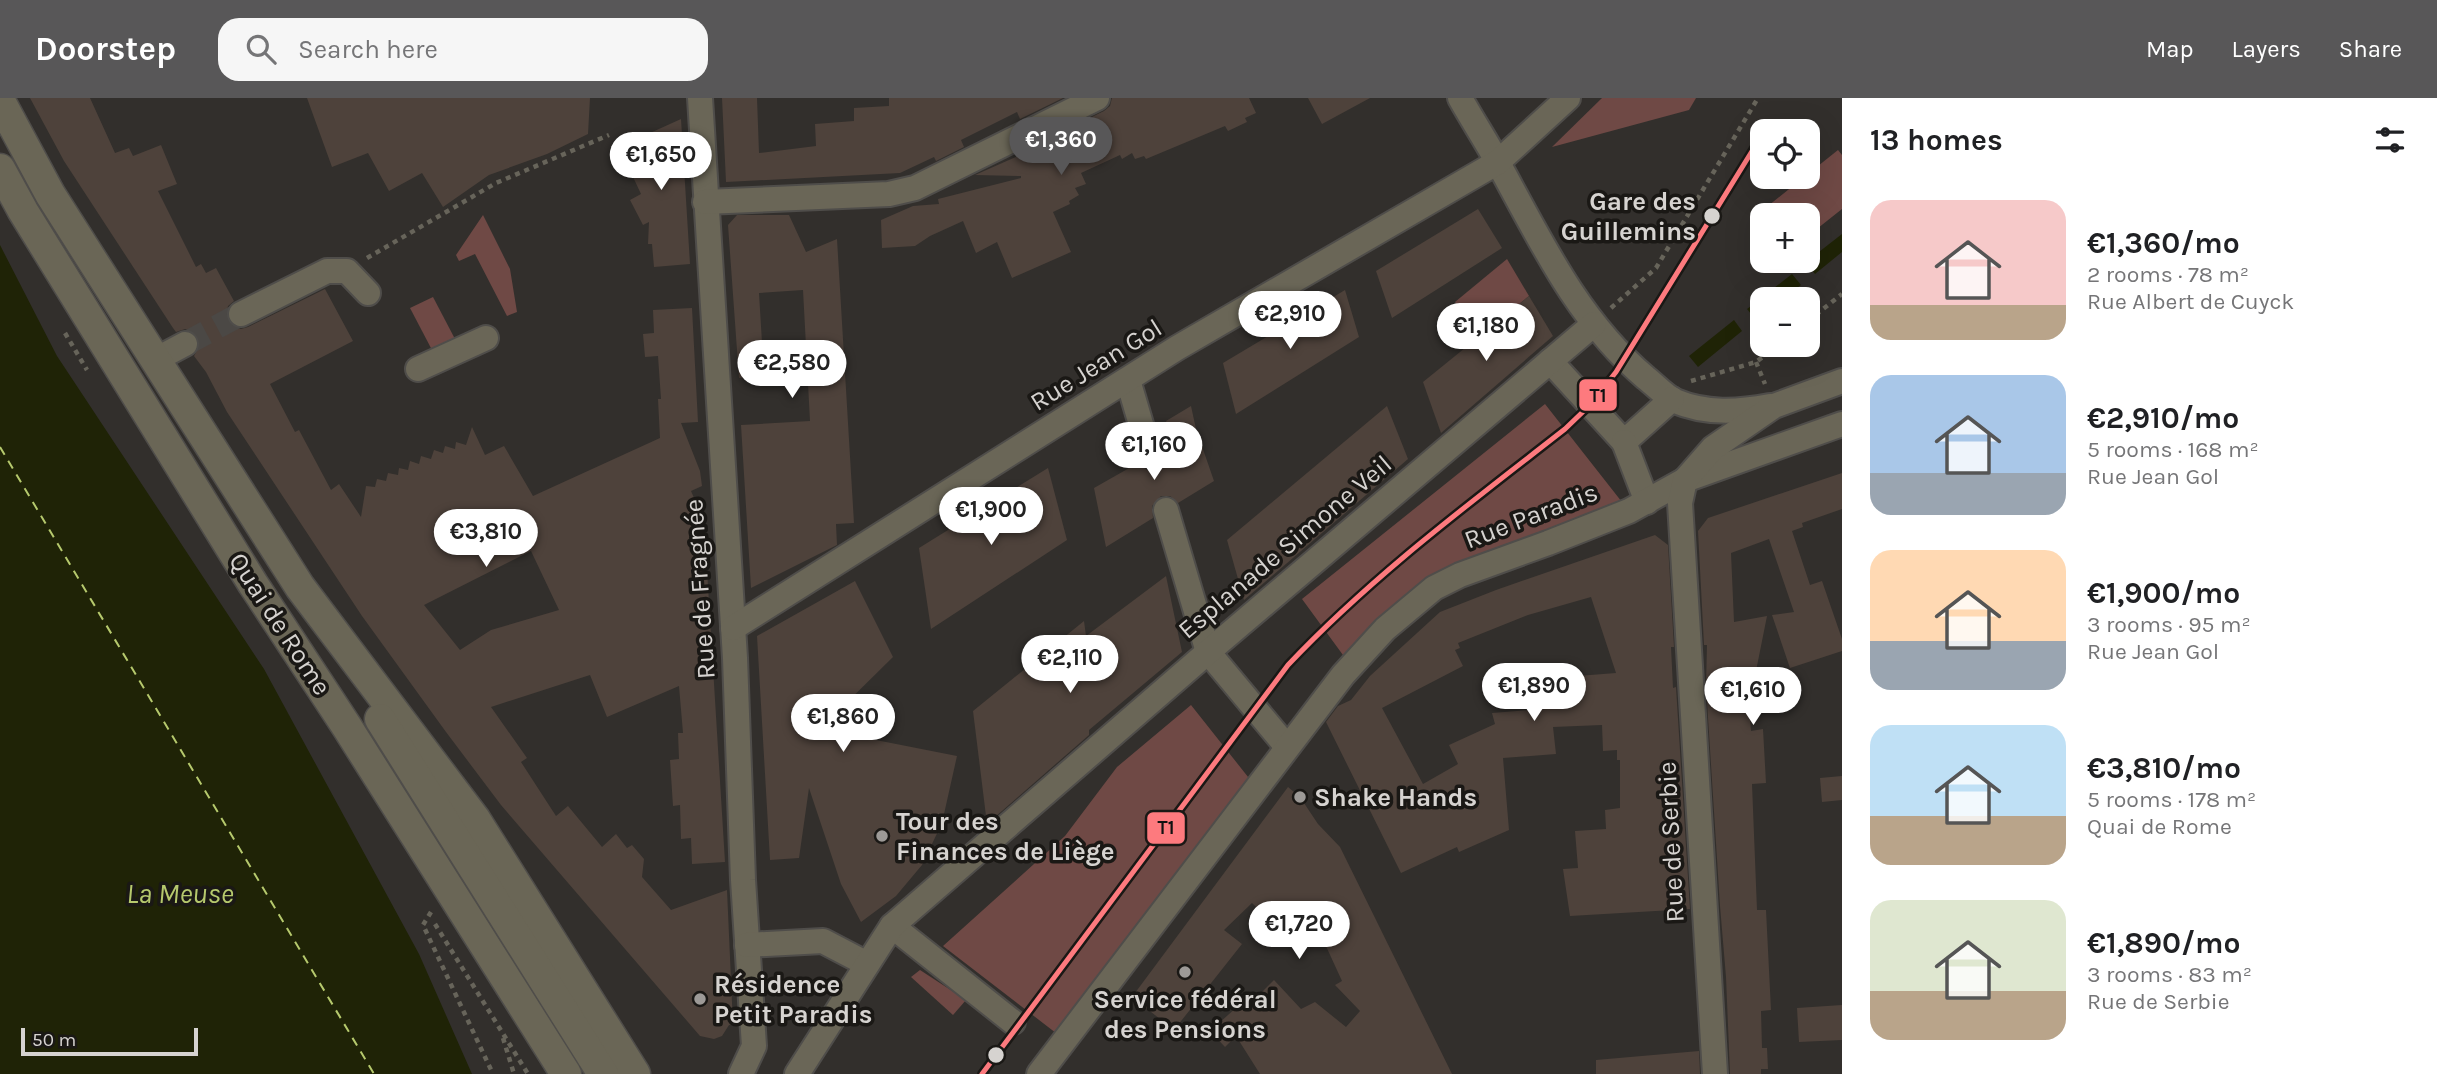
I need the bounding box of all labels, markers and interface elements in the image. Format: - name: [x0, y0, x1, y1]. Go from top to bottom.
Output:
- search box: [218, 18, 708, 81]
- text: Doorstep: [35, 30, 176, 68]
- icon: search: [242, 30, 280, 68]
- text: Search here: [298, 34, 438, 65]
- text: Map: [2146, 35, 2194, 63]
- text: Layers: [2232, 35, 2301, 63]
- text: Share: [2339, 35, 2402, 63]
- pin: €1,360: [1004, 118, 1118, 177]
- map controls: [1750, 119, 1820, 357]
- button: locate: [1750, 119, 1820, 189]
- icon: filters: [2371, 121, 2409, 159]
- text: 13 homes: [1870, 122, 2003, 158]
- text: €1,360: [1025, 126, 1097, 153]
- pin: €1,650: [604, 132, 718, 192]
- text: €1,650: [626, 141, 696, 168]
- place label: Gare des Guillemins: [1561, 186, 1696, 247]
- button: +: [1750, 203, 1820, 273]
- marker: Gare des Guillemins: [1702, 206, 1722, 226]
- text: €1,360/mo: [2087, 225, 2240, 261]
- icon: home: [1926, 228, 2010, 312]
- text: 2 rooms · 78 m²: [2087, 261, 2249, 288]
- button: −: [1750, 287, 1820, 357]
- text: Rue Albert de Cuyck: [2087, 288, 2294, 315]
- pin: €2,910: [1233, 292, 1347, 351]
- text: €2,910: [1254, 300, 1326, 327]
- pin: €1,180: [1429, 303, 1543, 363]
- street label: Rue Jean Gol: [1024, 312, 1168, 418]
- text: €1,180: [1453, 312, 1519, 339]
- pin: €2,580: [735, 341, 849, 400]
- text: €2,580: [753, 349, 831, 376]
- line badge: T1: [1578, 378, 1618, 412]
- text: T1: [1590, 385, 1606, 407]
- text: €2,910/mo: [2087, 400, 2239, 436]
- icon: home: [1926, 403, 2010, 487]
- pin: €1,160: [1097, 422, 1211, 482]
- text: €1,160: [1121, 431, 1187, 458]
- text: 5 rooms · 168 m²: [2087, 436, 2259, 463]
- street label: Esplanade Simone Veil: [1172, 449, 1398, 645]
- text: Rue Jean Gol: [2087, 463, 2219, 490]
- street label: Rue Paradis: [1460, 476, 1602, 556]
- pin: €1,900: [934, 488, 1048, 547]
- text: €1,900: [955, 496, 1027, 523]
- street label: Rue de Fragnée: [678, 498, 722, 680]
- pin: €3,810: [429, 510, 543, 569]
- text: €3,810: [450, 518, 522, 545]
- street label: Quai de Rome: [222, 547, 338, 701]
- text: €1,900/mo: [2087, 575, 2240, 611]
- icon: home: [1926, 578, 2010, 662]
- text: 3 rooms · 95 m²: [2087, 611, 2251, 638]
- pin: €2,110: [1013, 636, 1127, 695]
- text: Rue Jean Gol: [2087, 638, 2219, 665]
- text: €2,110: [1037, 644, 1103, 671]
- pin: €1,890: [1477, 664, 1591, 723]
- pin: €1,610: [1696, 668, 1810, 727]
- text: €1,890: [1498, 672, 1570, 699]
- text: €1,610: [1720, 676, 1786, 703]
- pin: €1,860: [786, 694, 900, 754]
- text: €1,860: [807, 703, 879, 730]
- text: €3,810/mo: [2087, 750, 2241, 786]
- icon: home: [1926, 753, 2010, 837]
- street label: Rue de Serbie: [1651, 761, 1691, 923]
- place label: Shake Hands: [1314, 782, 1477, 813]
- text: 5 rooms · 178 m²: [2087, 786, 2256, 813]
- marker: Shake Hands: [1292, 789, 1308, 805]
- place label: Tour des Finances de Liège: [896, 806, 1115, 867]
- line badge: T1: [1146, 811, 1186, 845]
- text: Quai de Rome: [2087, 813, 2232, 840]
- text: T1: [1158, 817, 1174, 839]
- marker: Tour des Finances de Liège: [874, 828, 890, 844]
- water label: La Meuse: [126, 877, 234, 910]
- pin: €1,720: [1242, 902, 1356, 961]
- text: €1,720: [1265, 910, 1333, 937]
- text: €1,890/mo: [2087, 925, 2241, 961]
- icon: home: [1926, 928, 2010, 1012]
- text: 3 rooms · 83 m²: [2087, 961, 2252, 988]
- marker: Service fédéral des Pensions: [1177, 964, 1193, 980]
- place label: Résidence Petit Paradis: [714, 969, 872, 1030]
- place label: Service fédéral des Pensions: [1093, 984, 1277, 1045]
- text: Rue de Serbie: [2087, 988, 2230, 1015]
- marker: Résidence Petit Paradis: [692, 991, 708, 1007]
- scale bar: [21, 1025, 198, 1057]
- text: 50 m: [32, 1029, 76, 1051]
- unlabelled marker: [986, 1045, 1006, 1065]

